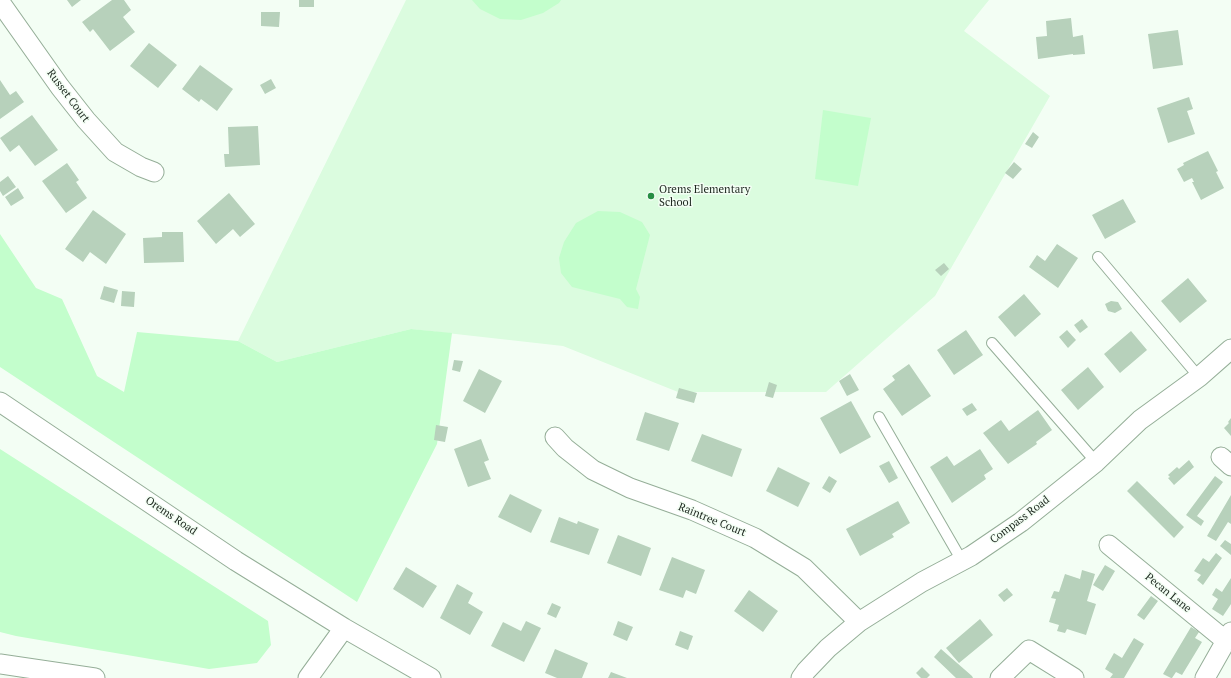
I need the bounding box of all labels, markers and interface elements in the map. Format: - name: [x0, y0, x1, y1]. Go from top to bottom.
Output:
- street label: Russet Court: [44, 67, 92, 125]
- place label: Orems Elementary School: [659, 183, 750, 209]
- marker: Orems Elementary School: [646, 191, 656, 201]
- street label: Compass Road: [988, 493, 1052, 547]
- street label: Orems Road: [143, 494, 199, 538]
- street label: Raintree Court: [676, 500, 748, 540]
- street label: Pecan Lane: [1142, 570, 1194, 616]

